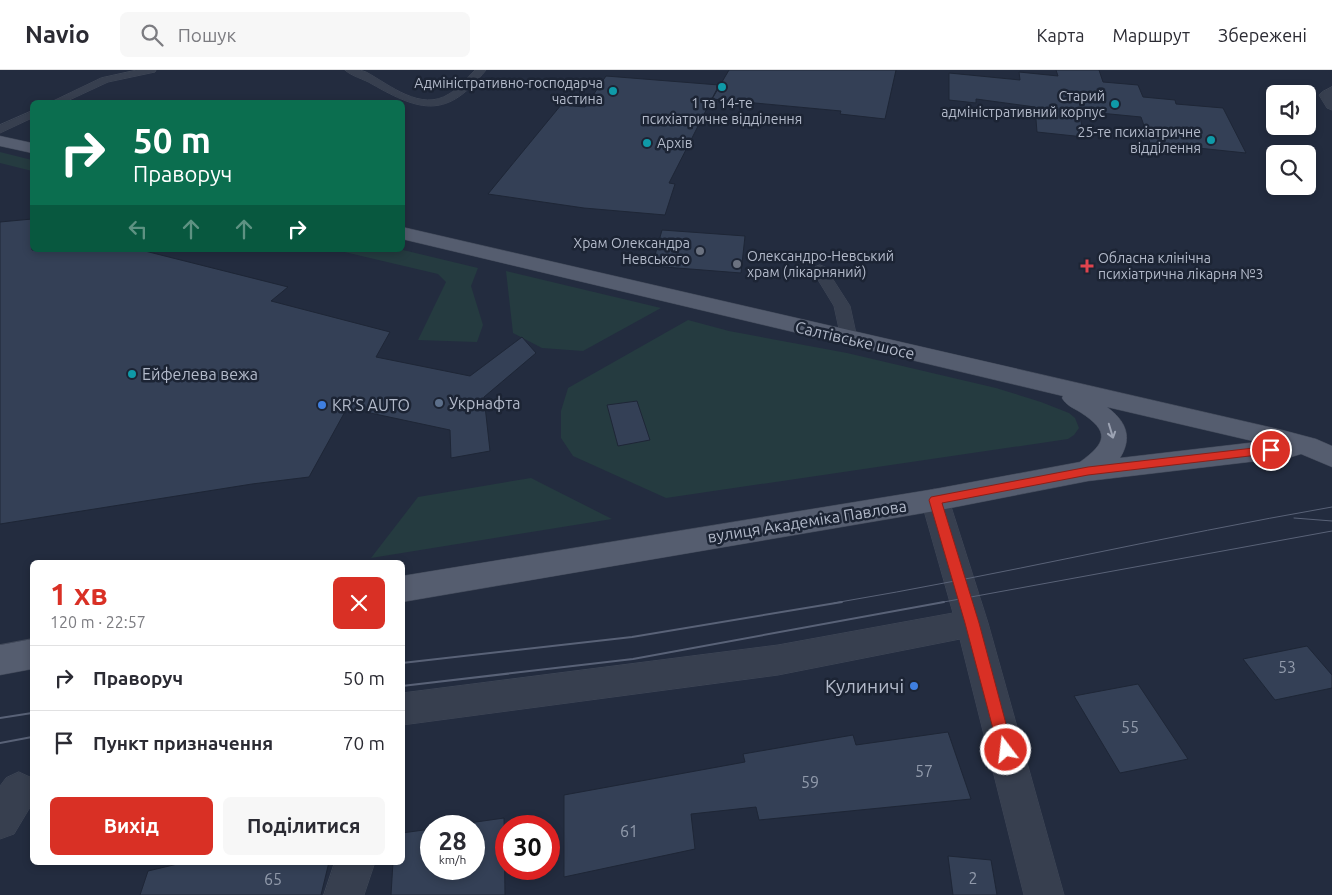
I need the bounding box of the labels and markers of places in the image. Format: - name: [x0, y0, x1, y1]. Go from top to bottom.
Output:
- place label: Адміністративно-господарча частина: [414, 75, 603, 107]
- marker: 1 та 14-те психіатричне відділення: [716, 81, 728, 93]
- marker: Адміністративно-господарча частина: [607, 85, 619, 97]
- place label: Старий адміністративний корпус: [941, 88, 1105, 120]
- place label: 1 та 14-те психіатричне відділення: [642, 95, 802, 127]
- marker: Старий адміністративний корпус: [1109, 98, 1121, 110]
- place label: 25-те психіатричне відділення: [1078, 124, 1201, 156]
- marker: 25-те психіатричне відділення: [1205, 134, 1217, 146]
- place label: Архів: [657, 135, 692, 151]
- marker: Архів: [641, 137, 653, 149]
- place label: Храм Олександра Невського: [574, 235, 690, 267]
- marker: Храм Олександра Невського: [694, 245, 706, 257]
- place label: Олександро-Невський храм (лікарняний): [747, 248, 894, 280]
- place label: Обласна клінічна психіатрична лікарня №3: [1098, 250, 1264, 282]
- marker: Олександро-Невський храм (лікарняний): [731, 258, 743, 270]
- marker: Обласна клінічна психіатрична лікарня №3: [1080, 259, 1094, 273]
- place label: Ейфелева вежа: [142, 365, 258, 383]
- marker: Ейфелева вежа: [126, 368, 138, 380]
- place label: Укрнафта: [449, 394, 521, 412]
- place label: KR’S AUTO: [332, 396, 410, 414]
- marker: Укрнафта: [433, 397, 445, 409]
- marker: KR’S AUTO: [316, 399, 328, 411]
- pin: [1250, 429, 1292, 471]
- place label: Кулиничі: [825, 675, 904, 697]
- marker: Кулиничі: [908, 680, 920, 692]

